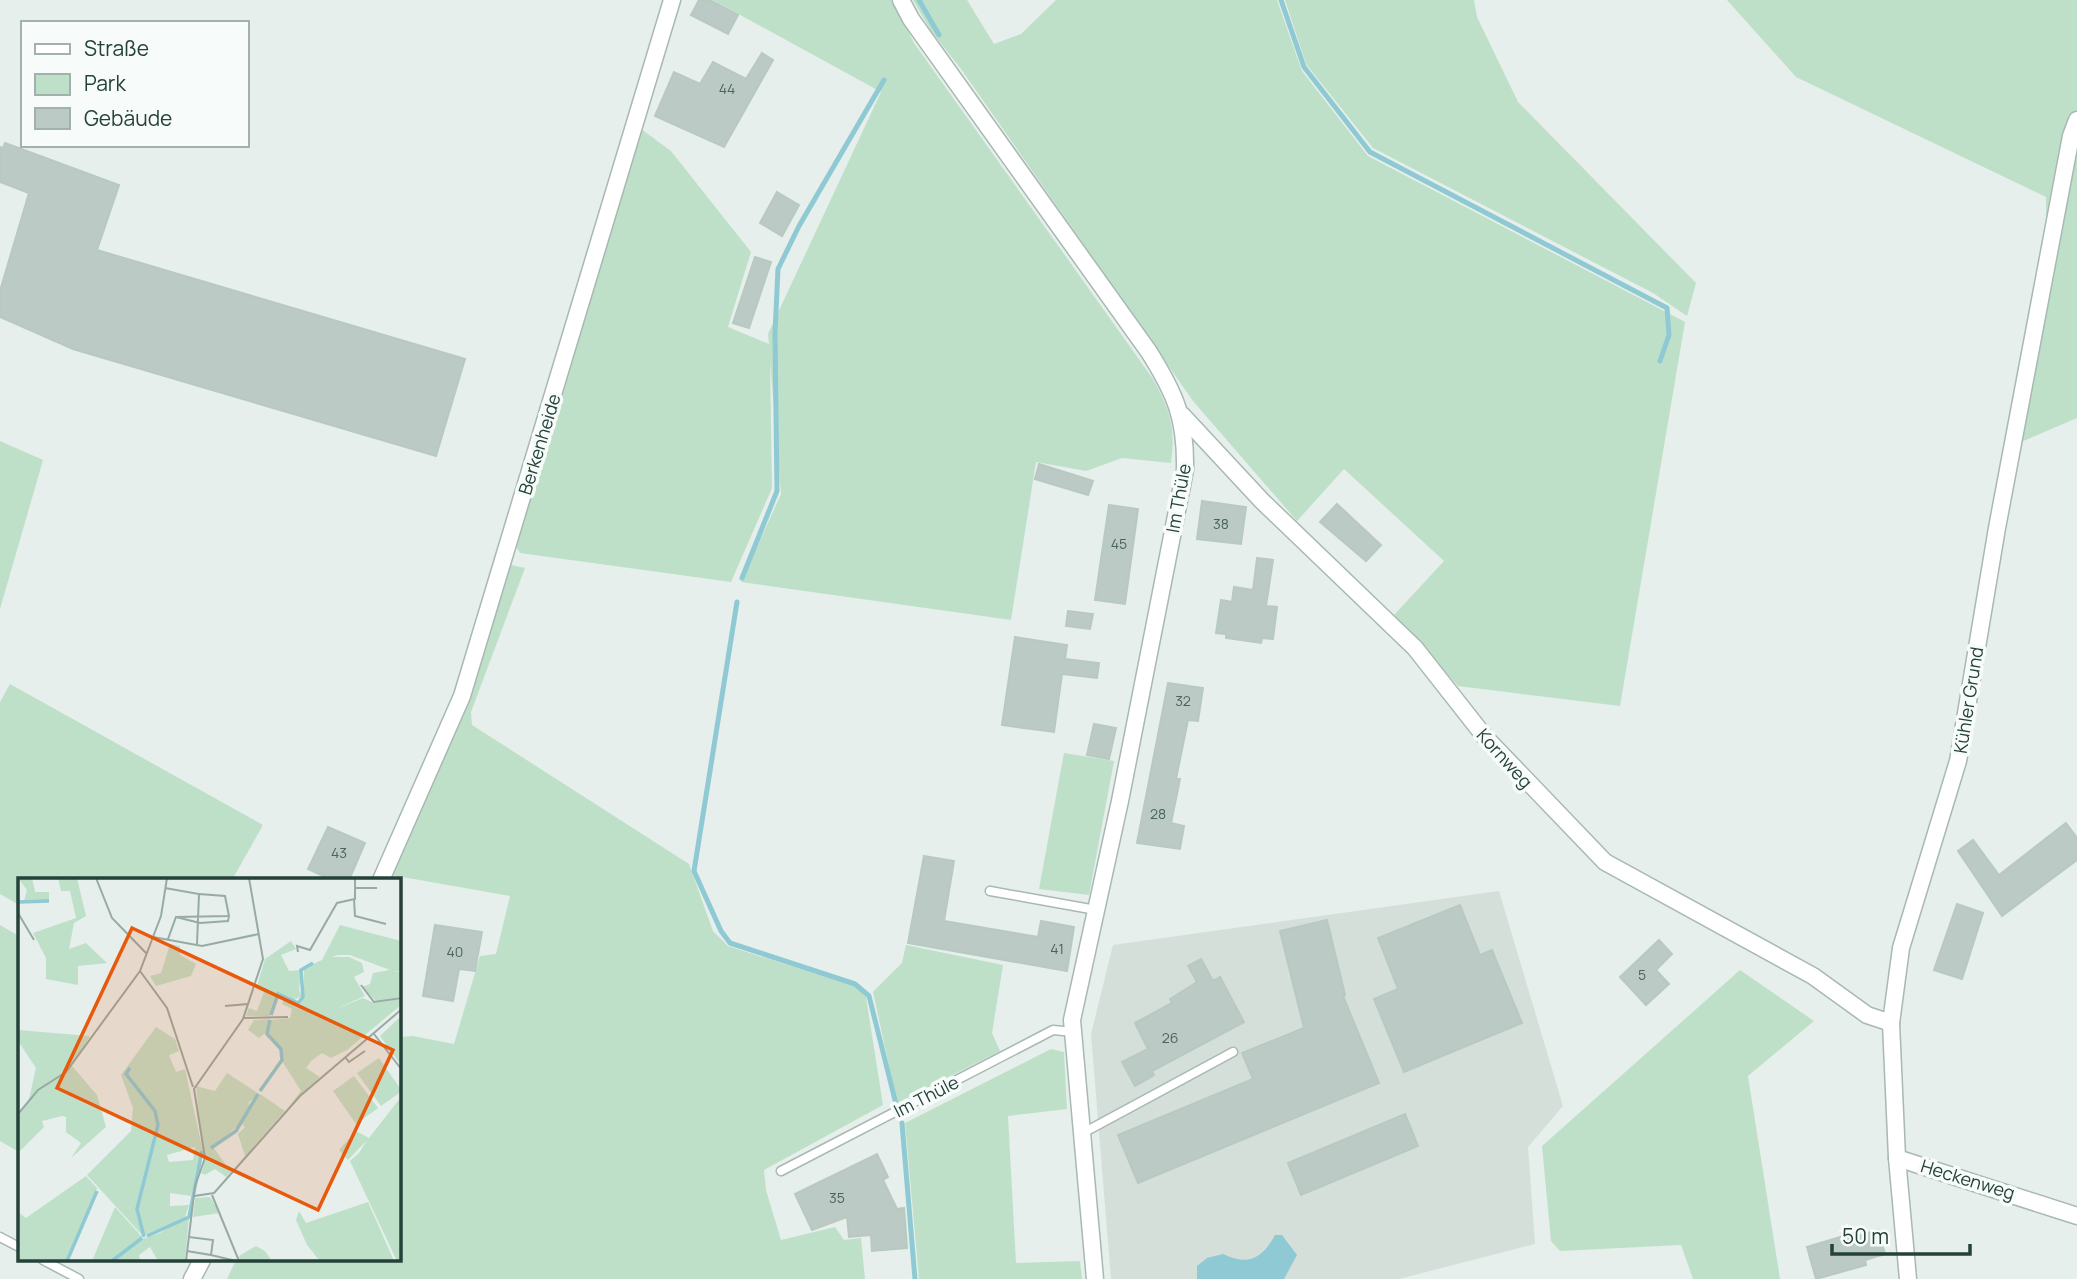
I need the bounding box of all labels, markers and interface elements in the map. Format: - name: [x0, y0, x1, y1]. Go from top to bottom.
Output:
- legend: [21, 21, 248, 147]
- text: Straße: [84, 34, 149, 62]
- text: Park: [84, 69, 126, 97]
- house number: 44: [719, 79, 735, 98]
- text: Gebäude: [84, 104, 172, 132]
- street label: Berkenheide: [512, 391, 566, 497]
- street label: Im Thüle: [1160, 461, 1196, 535]
- house number: 38: [1213, 514, 1229, 533]
- house number: 45: [1111, 534, 1127, 553]
- street label: Kühler Grund: [1948, 645, 1988, 755]
- house number: 32: [1175, 691, 1191, 710]
- street label: Kornweg: [1472, 723, 1538, 793]
- house number: 28: [1150, 804, 1166, 823]
- house number: 43: [331, 843, 347, 862]
- inset map: [18, 878, 401, 1262]
- house number: 41: [1050, 939, 1064, 958]
- house number: 40: [447, 942, 463, 961]
- house number: 5: [1638, 965, 1646, 984]
- house number: 26: [1162, 1028, 1178, 1047]
- street label: Im Thüle: [889, 1069, 963, 1123]
- street label: Heckenweg: [1918, 1153, 2018, 1205]
- house number: 35: [829, 1188, 845, 1207]
- scale bar: [1832, 1212, 1970, 1256]
- text: 50 m: [1842, 1222, 1889, 1250]

